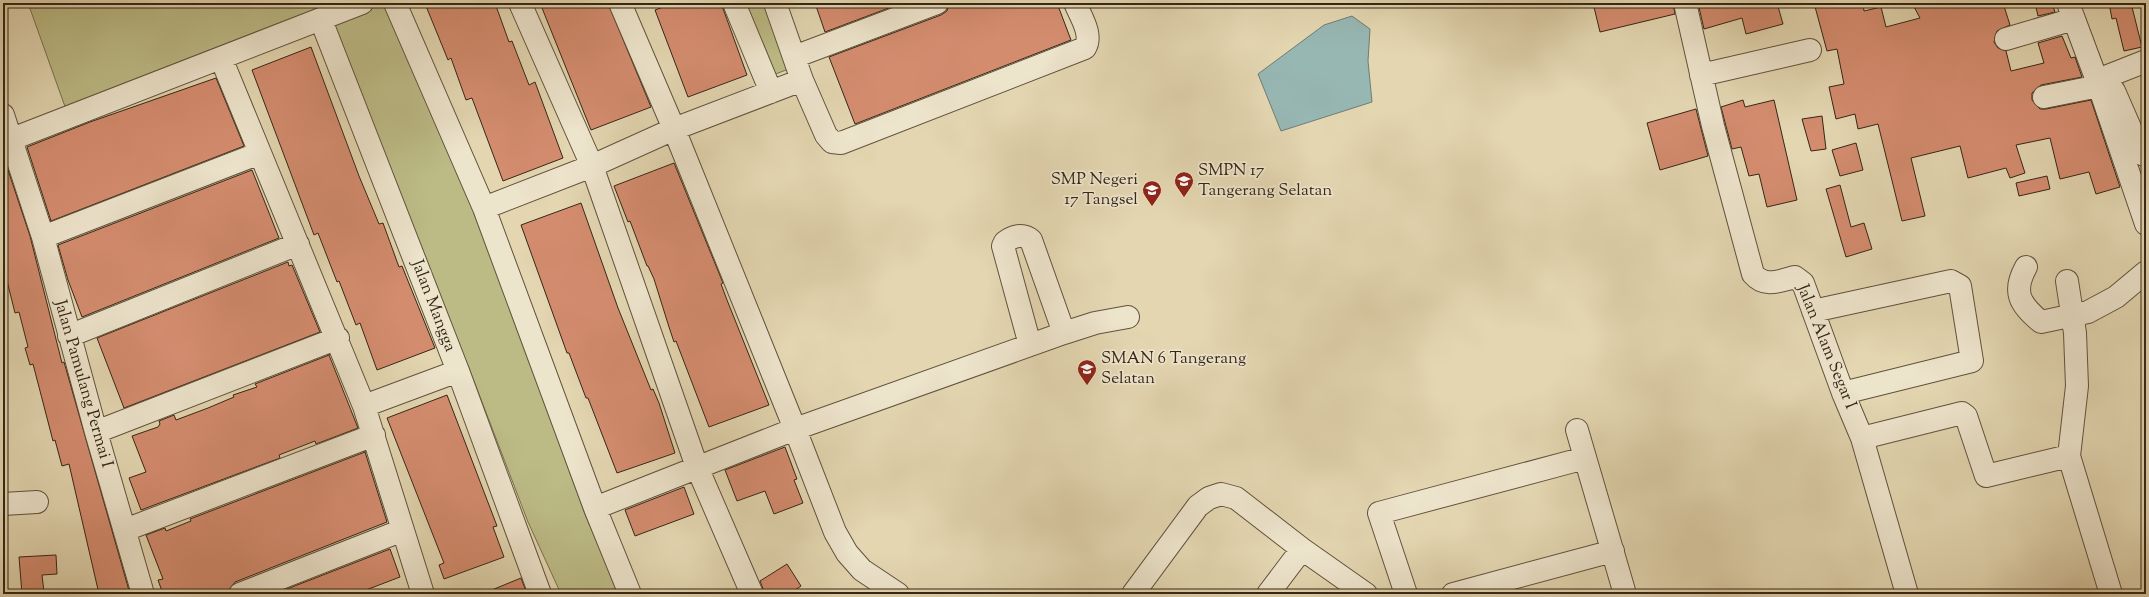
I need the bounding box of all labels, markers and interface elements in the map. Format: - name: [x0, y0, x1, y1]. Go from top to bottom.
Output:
- place label: SMPN 17 Tangerang Selatan: [1198, 159, 1332, 203]
- place label: SMP Negeri 17 Tangsel: [1051, 168, 1138, 212]
- school or university icon: SMPN 17 Tangerang Selatan: [1173, 170, 1195, 198]
- school or university icon: SMP Negeri 17 Tangsel: [1141, 179, 1163, 207]
- street label: Jalan Mangga: [404, 256, 462, 356]
- street label: Jalan Alam Segar I: [1790, 280, 1862, 413]
- street label: Jalan Pamulang Permai I: [47, 296, 119, 471]
- place label: SMAN 6 Tangerang Selatan: [1101, 347, 1246, 391]
- school or university icon: SMAN 6 Tangerang Selatan: [1076, 358, 1098, 386]

